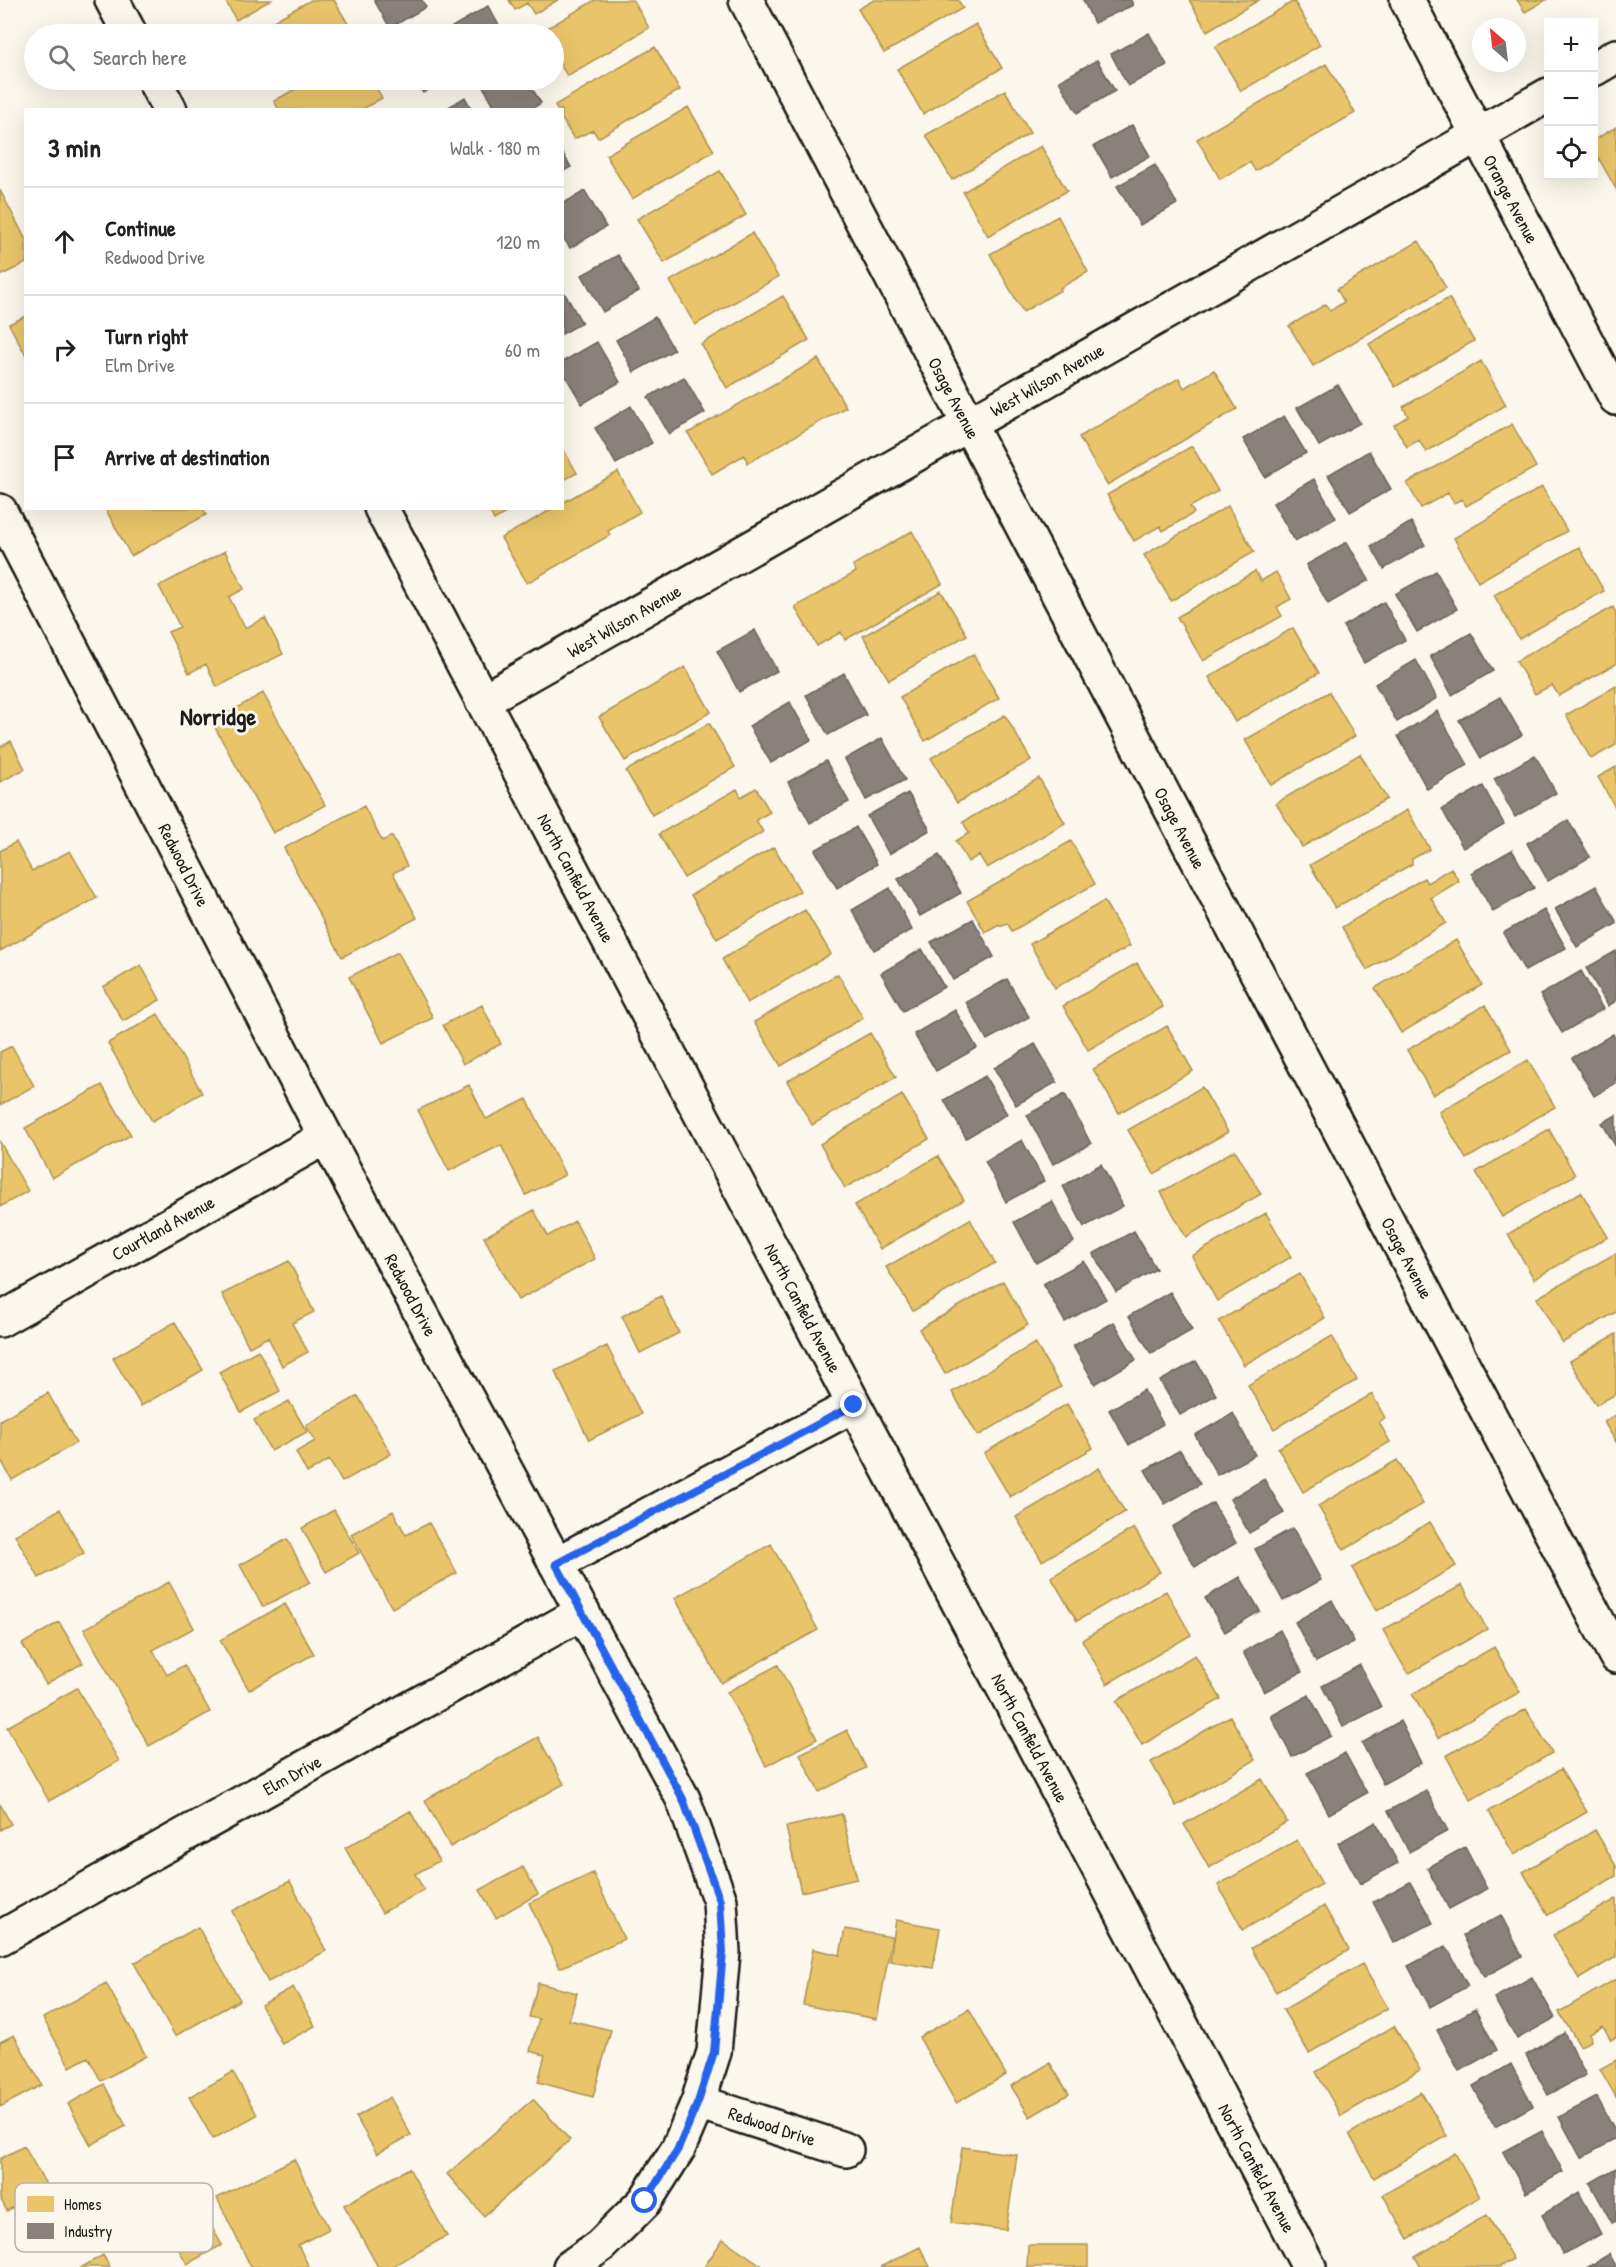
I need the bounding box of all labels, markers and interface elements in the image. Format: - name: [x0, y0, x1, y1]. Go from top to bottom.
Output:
- north arrow: [1472, 18, 1526, 72]
- map controls: [1544, 18, 1598, 180]
- button: +: [1544, 18, 1598, 72]
- search box: [24, 24, 564, 90]
- icon: search: [45, 41, 78, 74]
- text: Search here: [93, 42, 187, 72]
- button: −: [1544, 72, 1598, 126]
- button: locate: [1544, 126, 1598, 180]
- text: 3 min: [48, 130, 101, 165]
- text: Walk · 180 m: [450, 134, 540, 161]
- street label: Orange Avenue: [1477, 150, 1545, 248]
- text: Continue: [105, 213, 176, 243]
- icon: ahead: [48, 225, 81, 258]
- text: 120 m: [496, 228, 540, 255]
- text: Redwood Drive: [105, 243, 205, 270]
- text: Turn right: [105, 321, 188, 351]
- icon: right: [48, 333, 81, 366]
- text: 60 m: [505, 336, 540, 363]
- street label: West Wilson Avenue: [986, 337, 1108, 423]
- text: Elm Drive: [105, 351, 175, 378]
- street label: Osage Avenue: [922, 353, 986, 443]
- icon: arrive: [48, 441, 81, 474]
- text: Arrive at destination: [105, 442, 270, 472]
- street label: West Wilson Avenue: [563, 578, 685, 664]
- district label: Norridge: [180, 700, 256, 733]
- street label: Osage Avenue: [1148, 783, 1212, 873]
- street label: North Canfield Avenue: [531, 809, 621, 947]
- street label: Redwood Drive: [152, 819, 216, 911]
- street label: Courtland Avenue: [107, 1189, 219, 1267]
- street label: Osage Avenue: [1375, 1213, 1439, 1303]
- street label: North Canfield Avenue: [758, 1239, 848, 1377]
- street label: Redwood Drive: [379, 1249, 443, 1341]
- route end: [840, 1391, 866, 1417]
- street label: North Canfield Avenue: [985, 1669, 1075, 1807]
- street label: Elm Drive: [258, 1749, 326, 1801]
- street label: North Canfield Avenue: [1212, 2099, 1302, 2237]
- street label: Redwood Drive: [725, 2100, 819, 2152]
- legend: [15, 2183, 213, 2252]
- route start: [631, 2187, 657, 2213]
- text: Homes: [64, 2193, 101, 2215]
- text: Industry: [64, 2220, 112, 2242]

